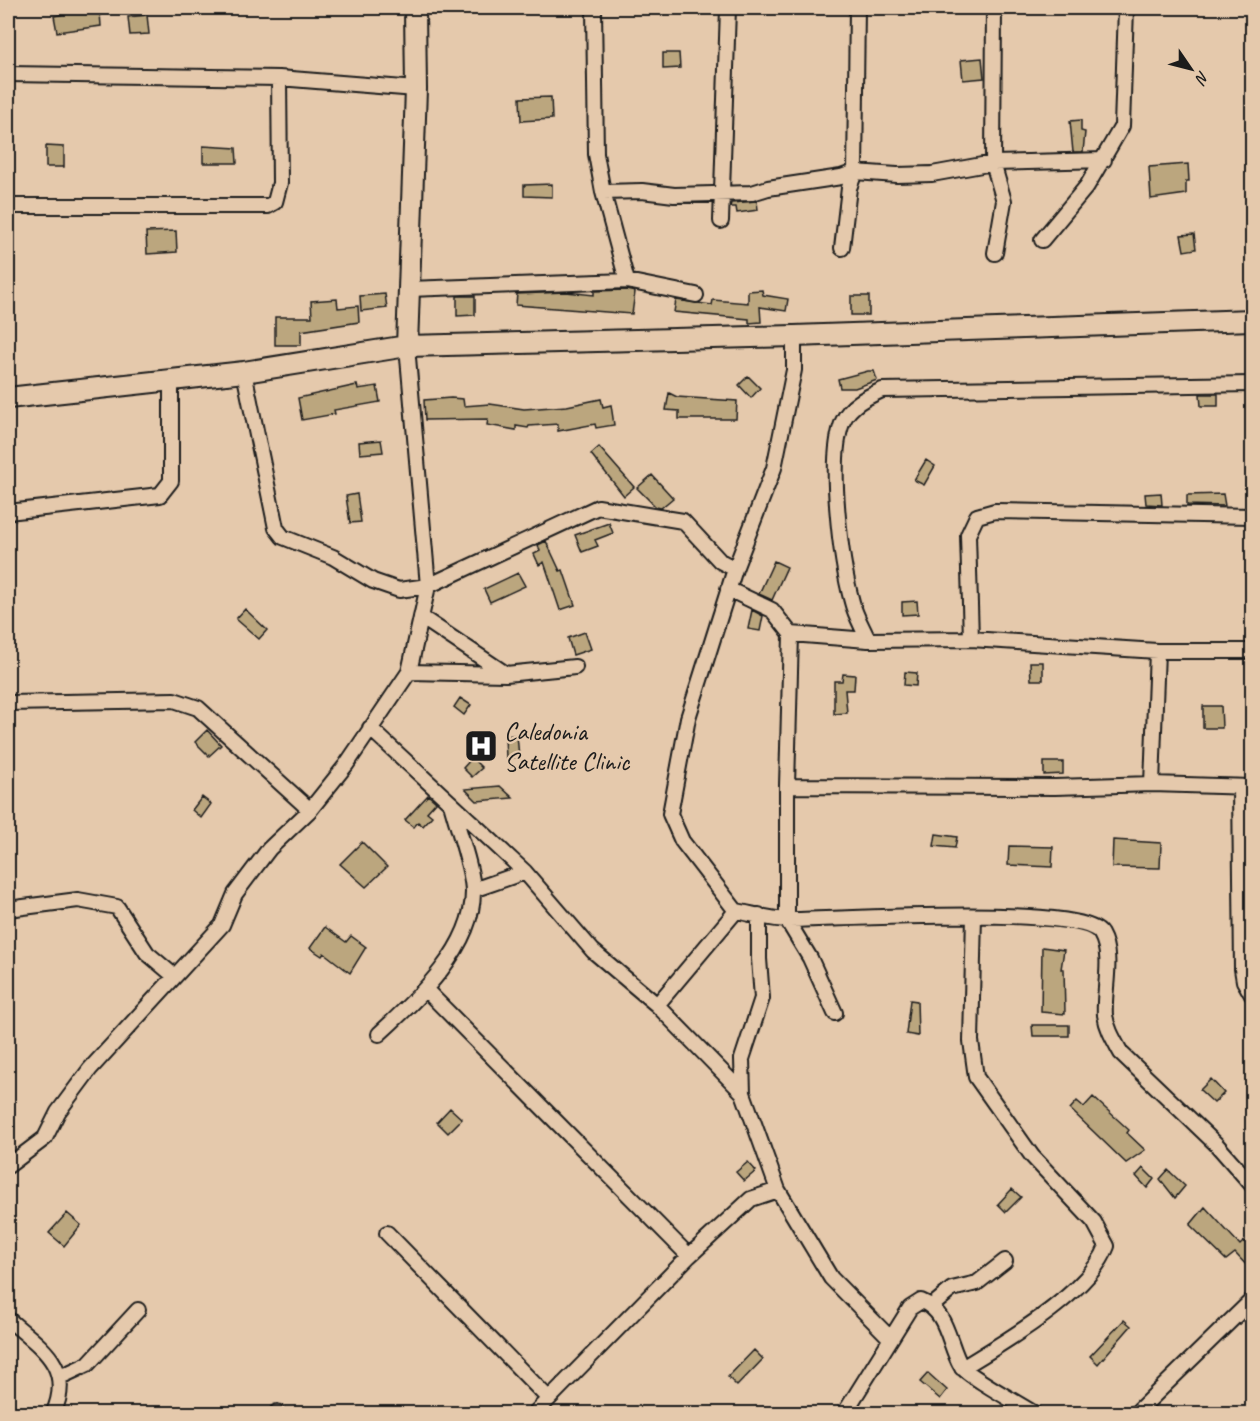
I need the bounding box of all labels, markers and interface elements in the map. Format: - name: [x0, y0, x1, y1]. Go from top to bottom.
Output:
- north arrow: [1161, 39, 1221, 99]
- text: N: [1190, 67, 1214, 89]
- place label: Caledonia Satellite Clinic: [504, 715, 631, 778]
- hospital icon: Caledonia Satellite Clinic: [463, 728, 499, 764]

